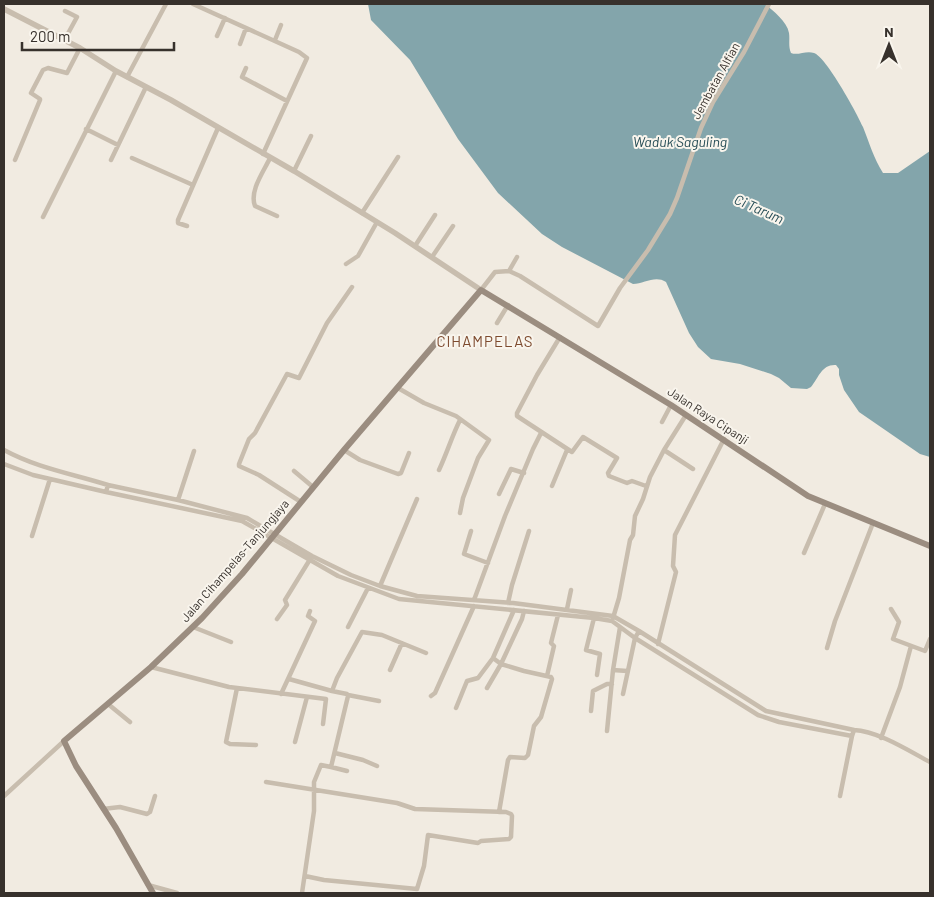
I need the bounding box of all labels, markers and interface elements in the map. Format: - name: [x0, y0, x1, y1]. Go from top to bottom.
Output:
- scale bar: [22, 20, 175, 52]
- north arrow: [864, 20, 914, 70]
- text: N: [884, 23, 894, 40]
- text: 200 m: [30, 27, 70, 45]
- street label: Jembatan Alfian: [688, 40, 742, 121]
- water label: Waduk Saguling: [633, 133, 727, 150]
- water label: Ci Tarum: [732, 190, 787, 227]
- district label: CIHAMPELAS: [436, 332, 534, 350]
- street label: Jalan Raya Cipanji: [665, 384, 752, 447]
- street label: Jalan Cihampelas-Tanjungjaya: [177, 496, 291, 624]

